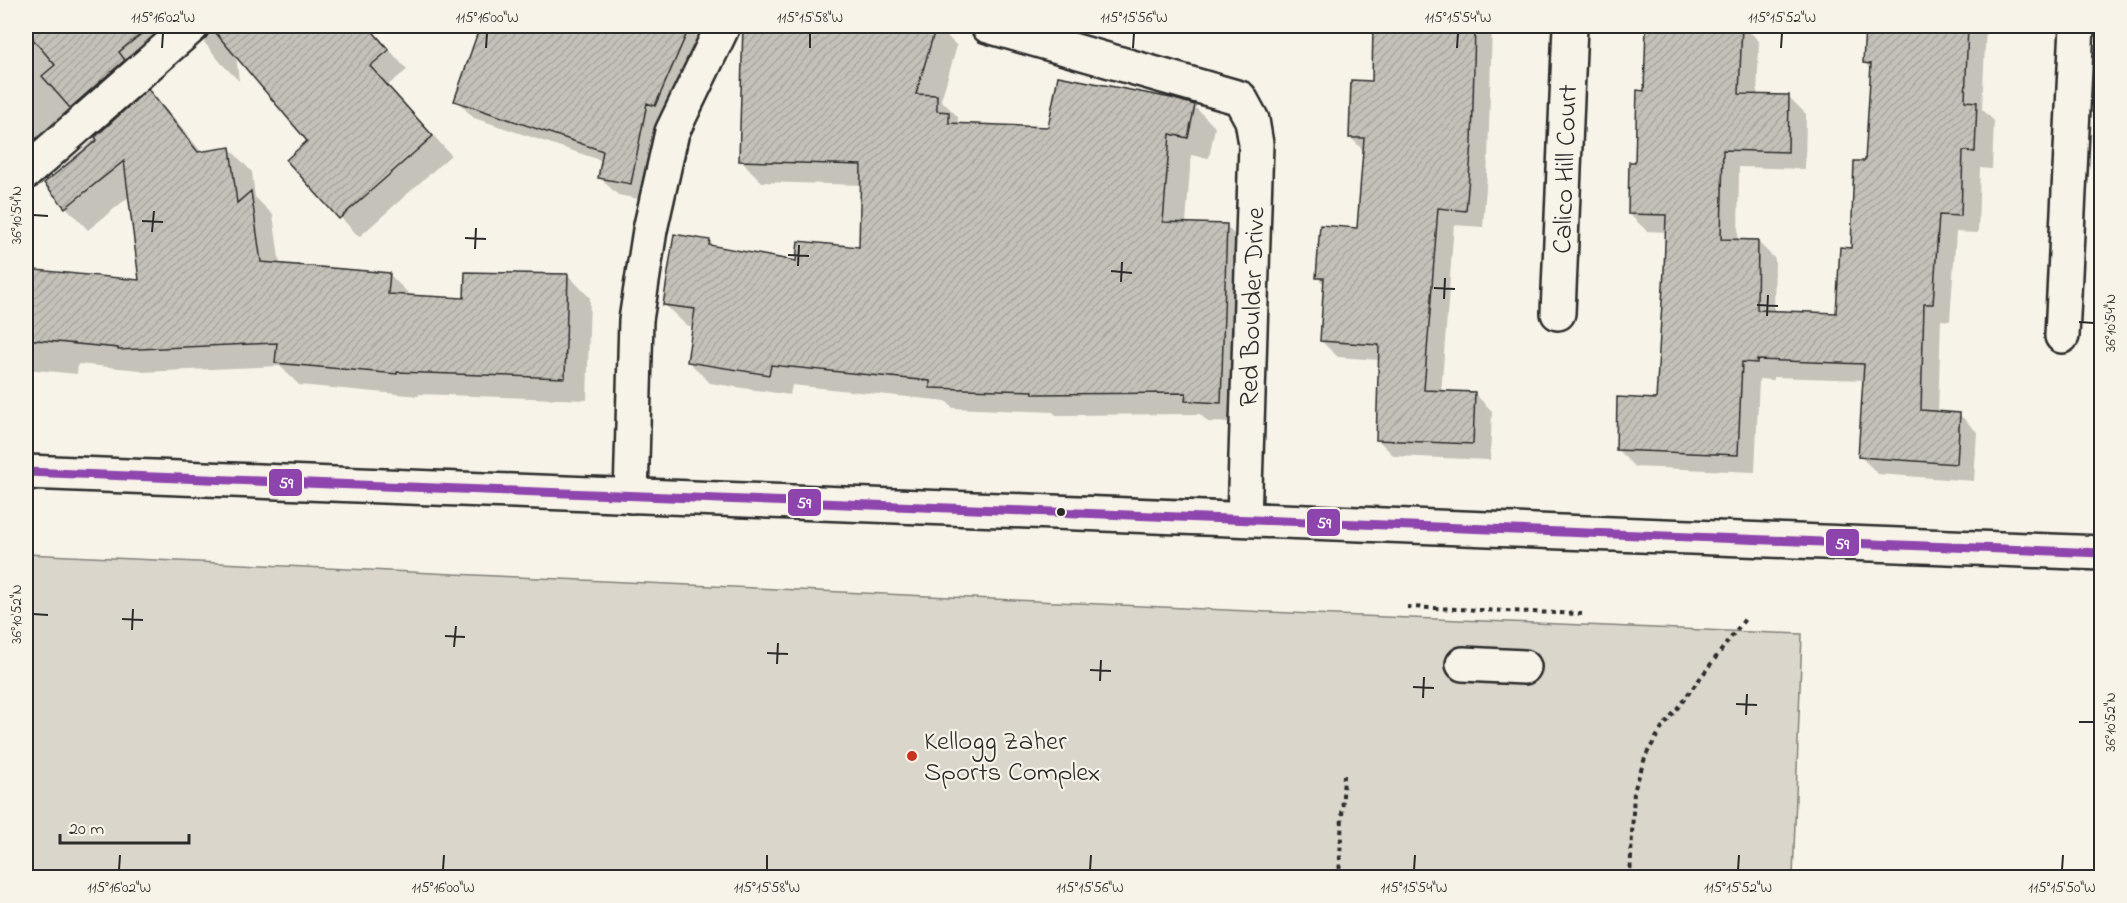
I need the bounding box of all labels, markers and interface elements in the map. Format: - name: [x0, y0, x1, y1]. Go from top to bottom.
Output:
- text: 115°16'02"W: [131, 7, 195, 29]
- text: 115°16'00"W: [455, 7, 519, 29]
- text: 115°15'58"W: [777, 7, 843, 29]
- text: 115°15'56"W: [1100, 7, 1168, 29]
- text: 115°15'54"W: [1425, 7, 1491, 29]
- text: 115°15'52"W: [1748, 7, 1816, 29]
- street label: Calico Hill Court: [1544, 84, 1589, 255]
- text: 36°10'54"N: [6, 186, 28, 244]
- street label: Red Boulder Drive: [1231, 206, 1277, 408]
- text: 36°10'54"N: [2100, 294, 2122, 352]
- line badge: 59: [268, 468, 303, 497]
- text: 59: [279, 472, 293, 496]
- line badge: 59: [787, 488, 822, 517]
- text: 59: [797, 492, 811, 516]
- unlabelled marker: [1055, 506, 1067, 518]
- line badge: 59: [1306, 508, 1341, 537]
- text: 59: [1317, 512, 1331, 536]
- line badge: 59: [1825, 528, 1860, 557]
- text: 59: [1835, 533, 1849, 557]
- text: 36°10'52"N: [6, 584, 28, 644]
- text: 36°10'52"N: [2100, 692, 2122, 752]
- place label: Kellogg Zaher Sports Complex: [924, 723, 1100, 793]
- marker: Kellogg Zaher Sports Complex: [905, 749, 919, 763]
- scale bar: [60, 807, 189, 845]
- text: 20 m: [69, 817, 104, 843]
- text: 115°16'02"W: [87, 877, 151, 899]
- text: 115°16'00"W: [411, 877, 475, 899]
- text: 115°15'58"W: [734, 877, 800, 899]
- text: 115°15'56"W: [1056, 877, 1124, 899]
- text: 115°15'54"W: [1381, 877, 1447, 899]
- text: 115°15'52"W: [1704, 877, 1772, 899]
- text: 115°15'50"W: [2028, 877, 2096, 899]

